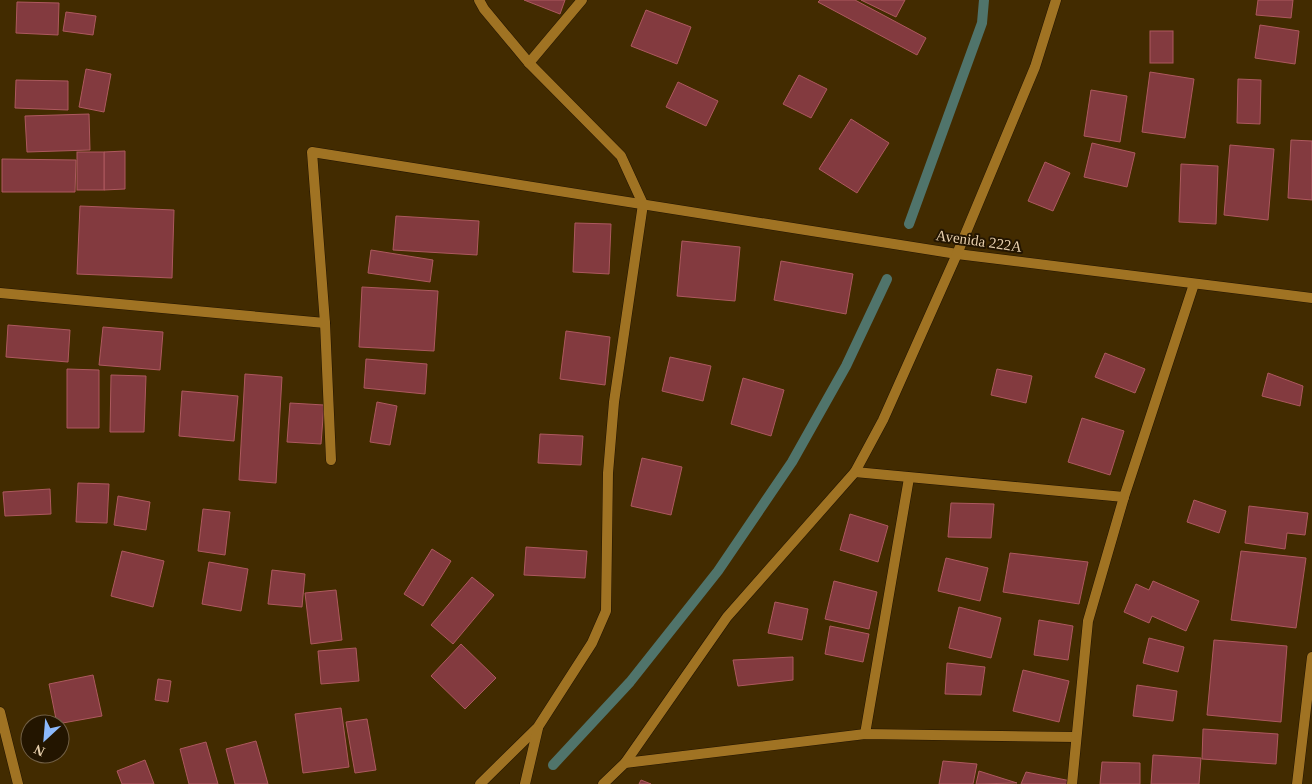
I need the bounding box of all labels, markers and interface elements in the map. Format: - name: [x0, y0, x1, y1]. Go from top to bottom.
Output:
- street label: Avenida 222A: [935, 227, 1023, 255]
- north arrow: [20, 714, 70, 764]
- text: N: [32, 741, 47, 759]

